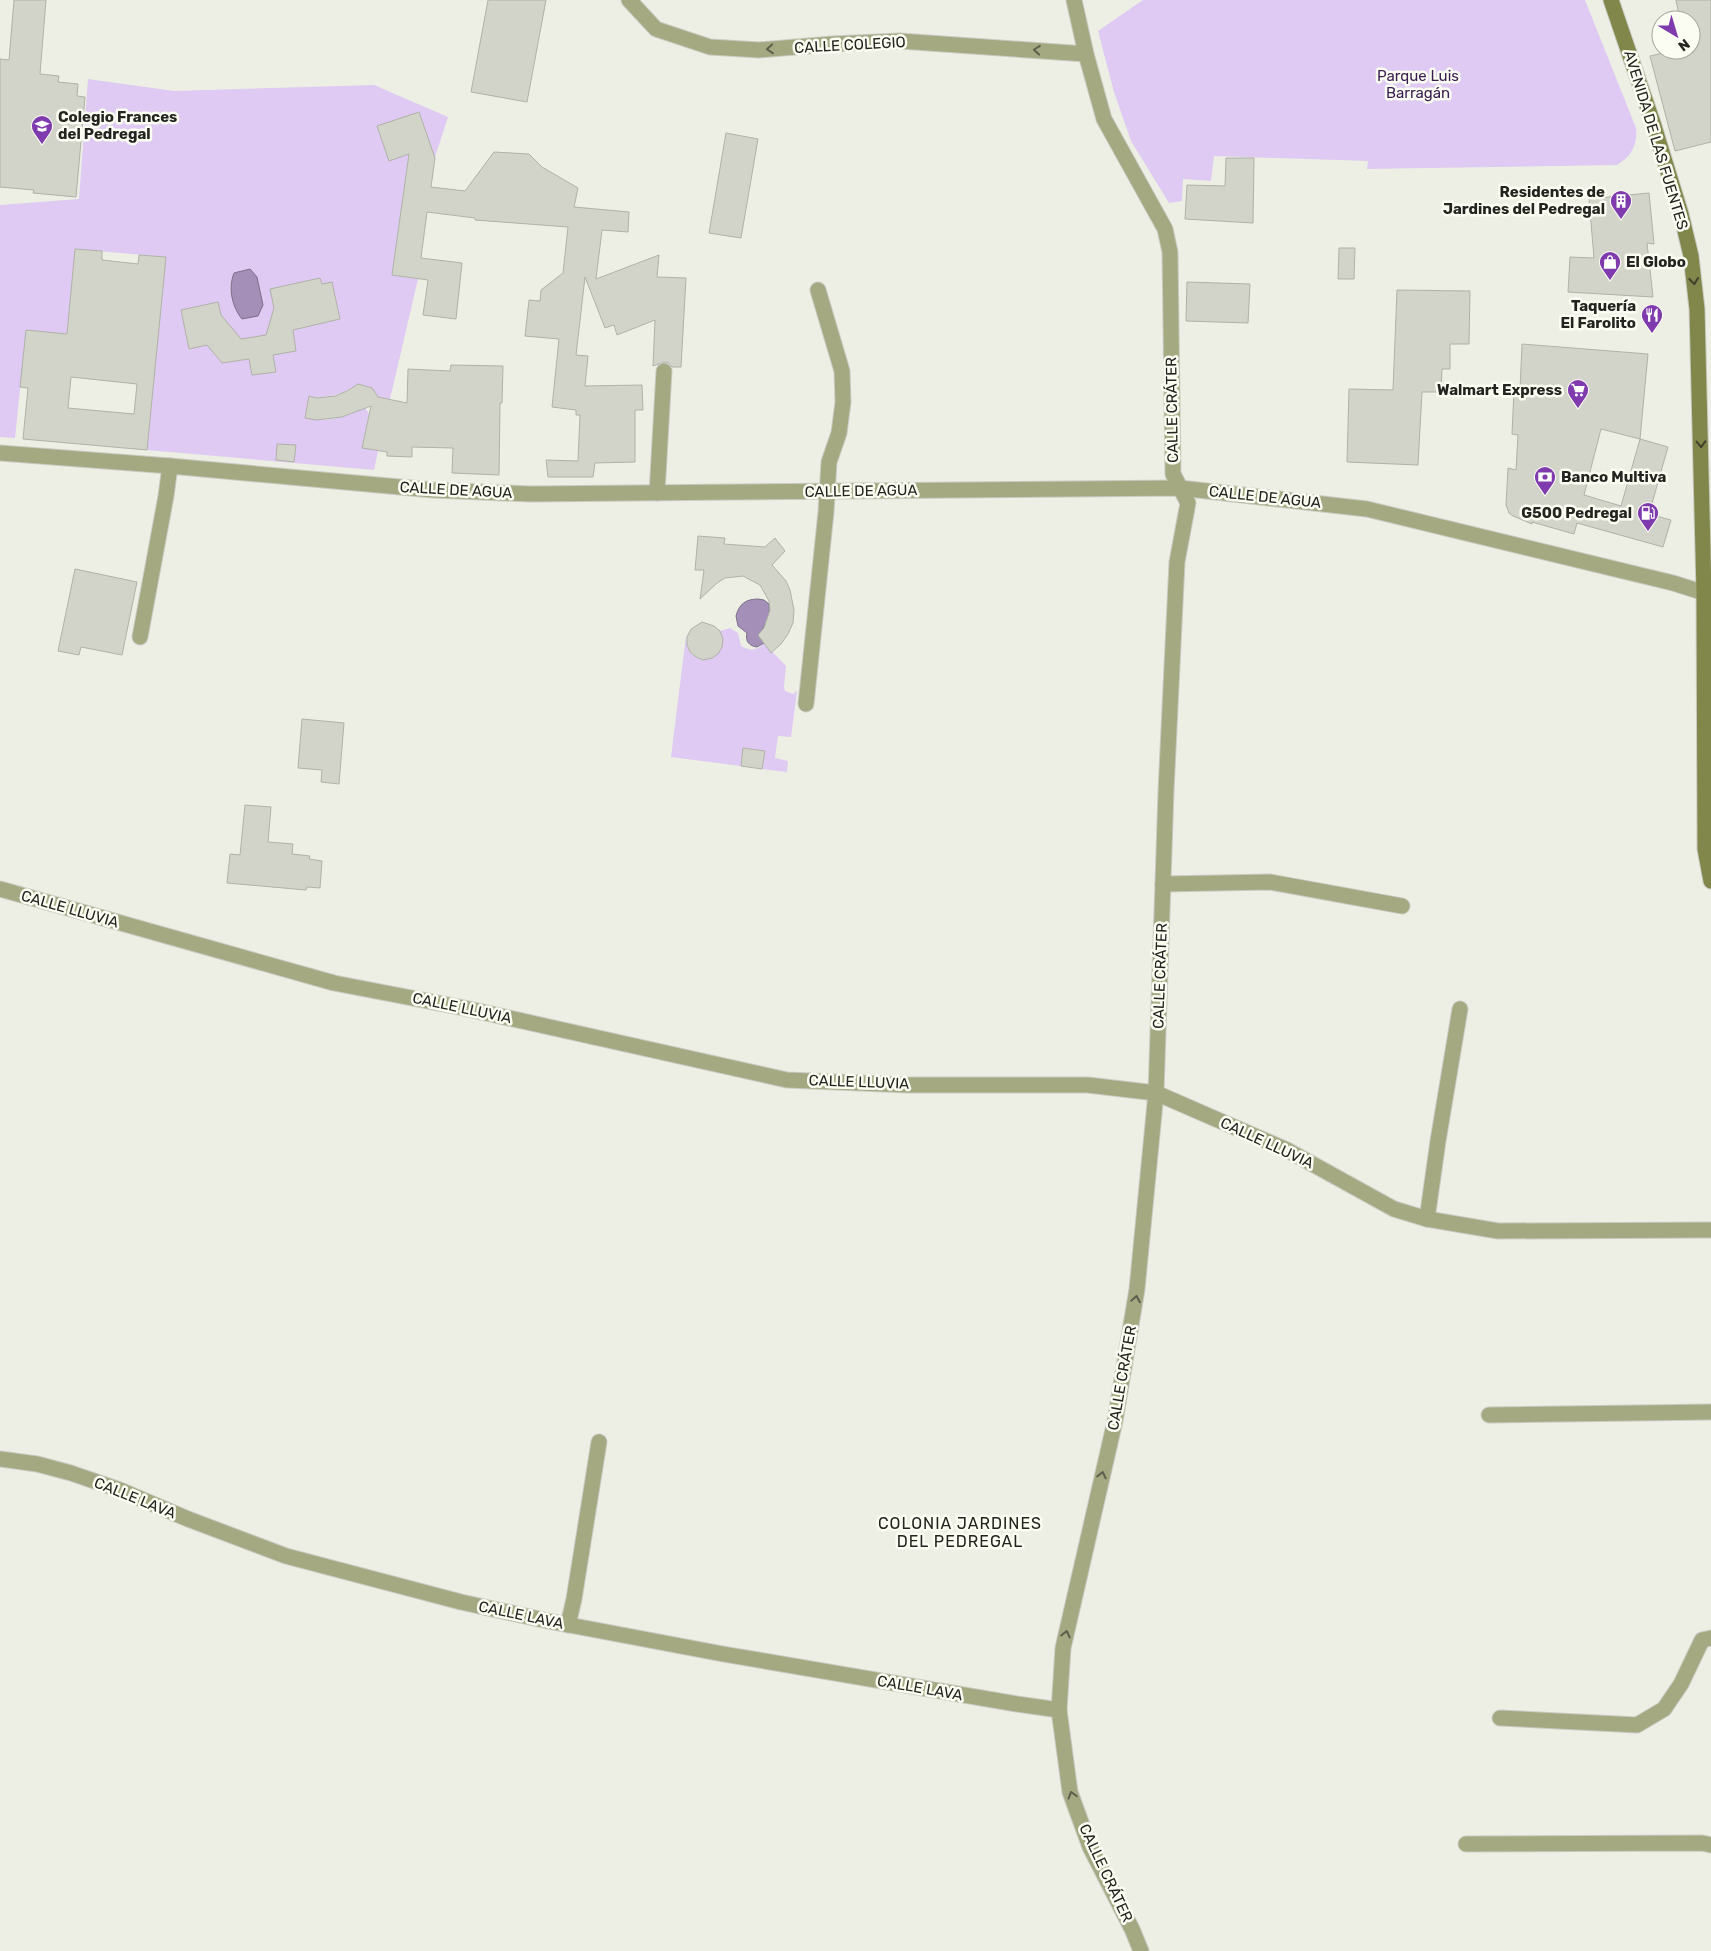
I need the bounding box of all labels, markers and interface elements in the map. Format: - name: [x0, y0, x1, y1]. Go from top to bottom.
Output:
- north arrow: [1651, 10, 1701, 60]
- street label: CALLE COLEGIO: [794, 33, 906, 57]
- text: N: [1674, 35, 1693, 55]
- one-way arrow: [766, 43, 774, 54]
- one-way arrow: [1033, 45, 1041, 56]
- street label: AVENIDA DE LAS FUENTES: [1620, 48, 1692, 232]
- park label: Parque Luis Barragán: [1377, 67, 1459, 102]
- place label: Colegio Frances del Pedregal: [58, 108, 177, 143]
- school or university icon: Colegio Frances del Pedregal: [30, 114, 54, 145]
- place label: Residentes de Jardines del Pedregal: [1443, 183, 1605, 218]
- building icon: Residentes de Jardines del Pedregal: [1609, 189, 1633, 220]
- shop icon: El Globo: [1598, 250, 1622, 281]
- place label: El Globo: [1626, 253, 1686, 271]
- one-way arrow: [1688, 278, 1699, 286]
- place label: Taquería El Farolito: [1560, 297, 1636, 332]
- restaurant icon: Taquería El Farolito: [1640, 303, 1664, 334]
- street label: CALLE CRÁTER: [1162, 357, 1182, 463]
- supermarket icon: Walmart Express: [1566, 378, 1590, 409]
- place label: Walmart Express: [1437, 381, 1562, 399]
- one-way arrow: [1695, 440, 1706, 448]
- bank icon: Banco Multiva: [1533, 465, 1557, 496]
- place label: Banco Multiva: [1561, 468, 1666, 486]
- street label: CALLE DE AGUA: [399, 478, 513, 502]
- street label: CALLE DE AGUA: [804, 481, 918, 501]
- street label: CALLE DE AGUA: [1208, 482, 1322, 512]
- fuel station icon: G500 Pedregal: [1636, 501, 1660, 532]
- place label: G500 Pedregal: [1521, 504, 1632, 522]
- street label: CALLE LLUVIA: [19, 886, 121, 932]
- street label: CALLE CRÁTER: [1149, 923, 1171, 1029]
- street label: CALLE LLUVIA: [411, 989, 513, 1027]
- street label: CALLE LLUVIA: [808, 1071, 910, 1093]
- street label: CALLE LLUVIA: [1218, 1114, 1316, 1172]
- one-way arrow: [1130, 1294, 1140, 1303]
- street label: CALLE CRÁTER: [1104, 1324, 1140, 1432]
- one-way arrow: [1097, 1471, 1107, 1480]
- street label: CALLE LAVA: [92, 1473, 178, 1523]
- district label: COLONIA JARDINES DEL PEDREGAL: [878, 1514, 1042, 1551]
- street label: CALLE LAVA: [477, 1597, 565, 1633]
- one-way arrow: [1060, 1629, 1071, 1638]
- street label: CALLE LAVA: [876, 1672, 964, 1704]
- one-way arrow: [1067, 1791, 1077, 1799]
- street label: CALLE CRÁTER: [1075, 1821, 1137, 1925]

